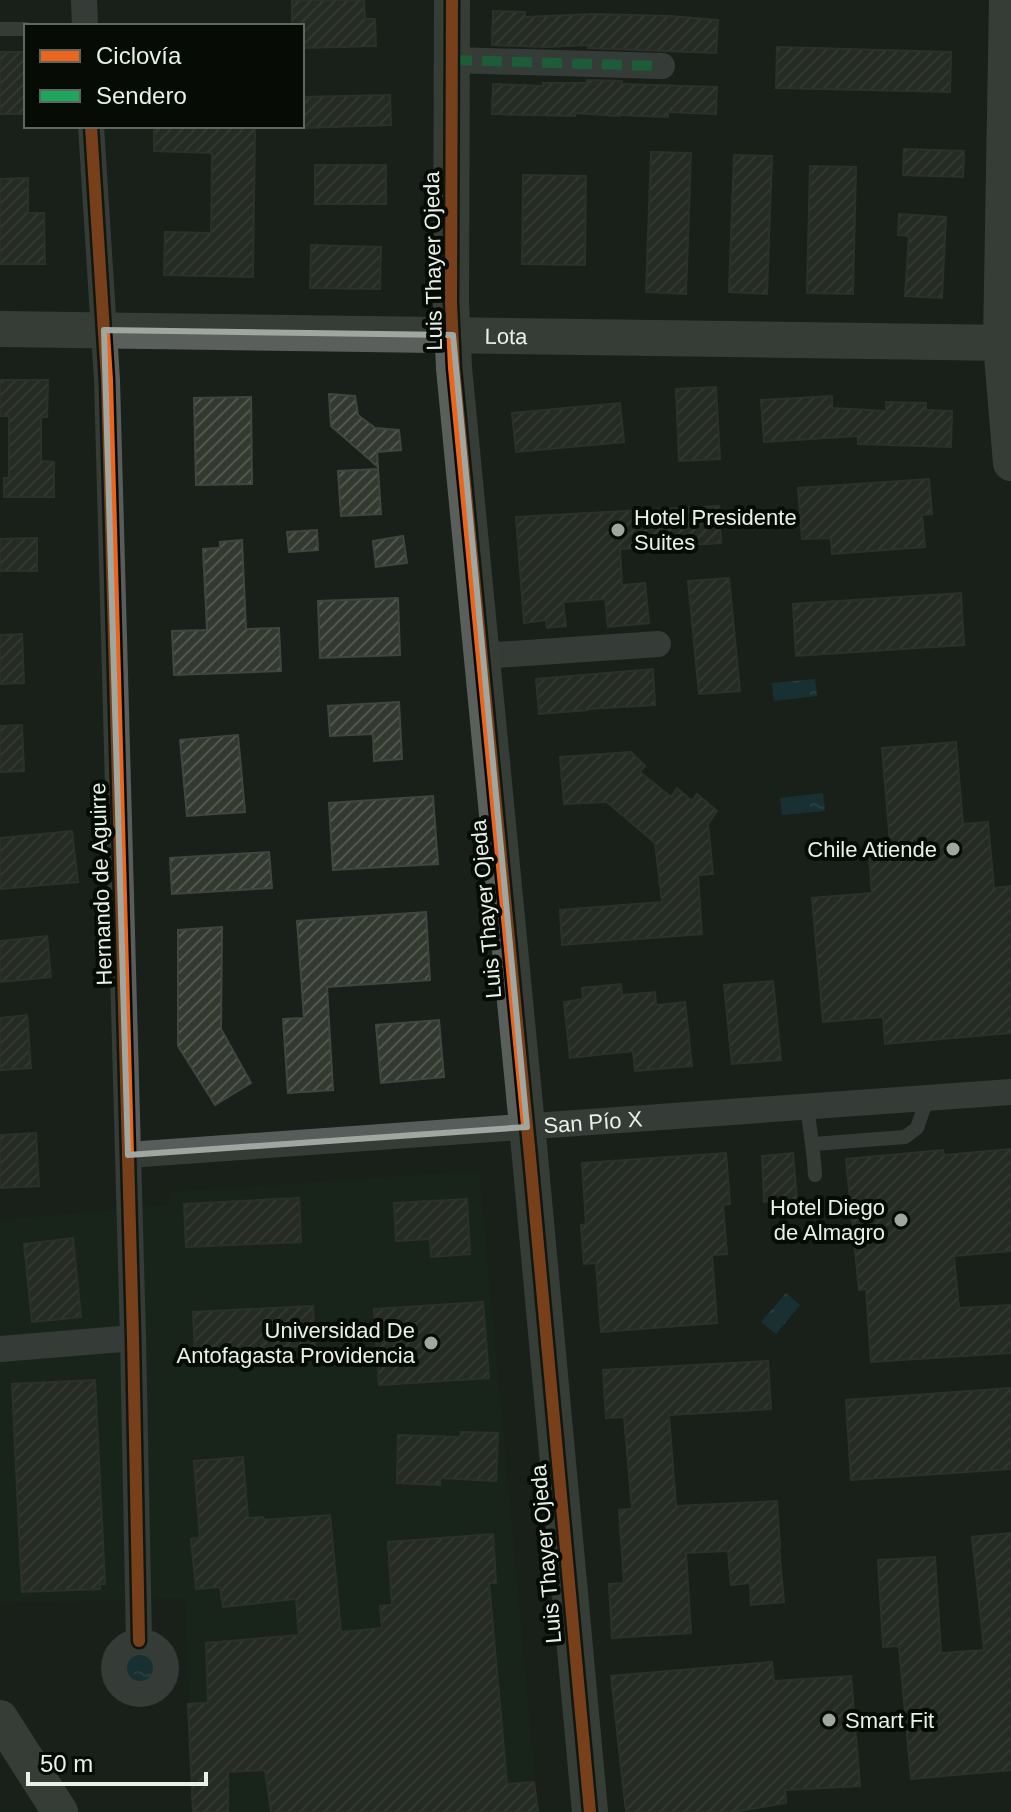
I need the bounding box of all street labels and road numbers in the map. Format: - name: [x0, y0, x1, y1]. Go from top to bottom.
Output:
- street label: Luis Thayer Ojeda: [419, 170, 447, 351]
- street label: Lota: [484, 323, 528, 349]
- street label: Hernando de Aguirre: [85, 782, 117, 986]
- street label: Luis Thayer Ojeda: [466, 818, 506, 999]
- street label: San Pío X: [542, 1106, 643, 1138]
- street label: Luis Thayer Ojeda: [526, 1463, 566, 1644]

